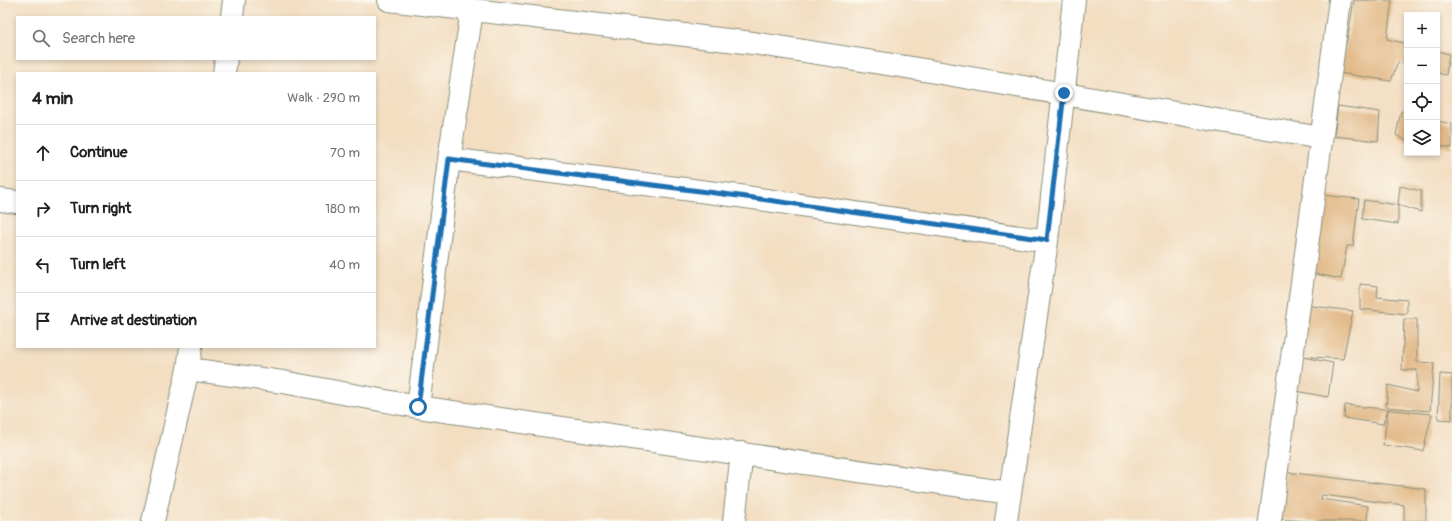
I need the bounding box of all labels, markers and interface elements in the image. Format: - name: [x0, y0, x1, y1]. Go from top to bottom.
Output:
- map controls: [1404, 12, 1440, 156]
- button: +: [1404, 12, 1440, 48]
- search box: [16, 16, 376, 60]
- icon: search: [30, 27, 52, 49]
- text: Search here: [62, 29, 135, 48]
- button: −: [1404, 48, 1440, 84]
- route end: [1055, 84, 1073, 102]
- button: locate: [1404, 84, 1440, 120]
- text: 4 min: [32, 88, 73, 109]
- text: Walk · 290 m: [287, 90, 360, 106]
- button: layers: [1404, 120, 1440, 156]
- icon: ahead: [32, 142, 54, 164]
- text: Continue: [70, 143, 128, 162]
- text: 70 m: [330, 145, 360, 161]
- icon: right: [32, 198, 54, 220]
- text: Turn right: [70, 199, 131, 218]
- text: 180 m: [325, 201, 360, 217]
- icon: left: [32, 254, 54, 276]
- text: Turn left: [70, 255, 126, 274]
- text: 40 m: [329, 257, 360, 273]
- icon: arrive: [32, 310, 54, 332]
- text: Arrive at destination: [70, 311, 197, 330]
- route start: [409, 398, 427, 416]

